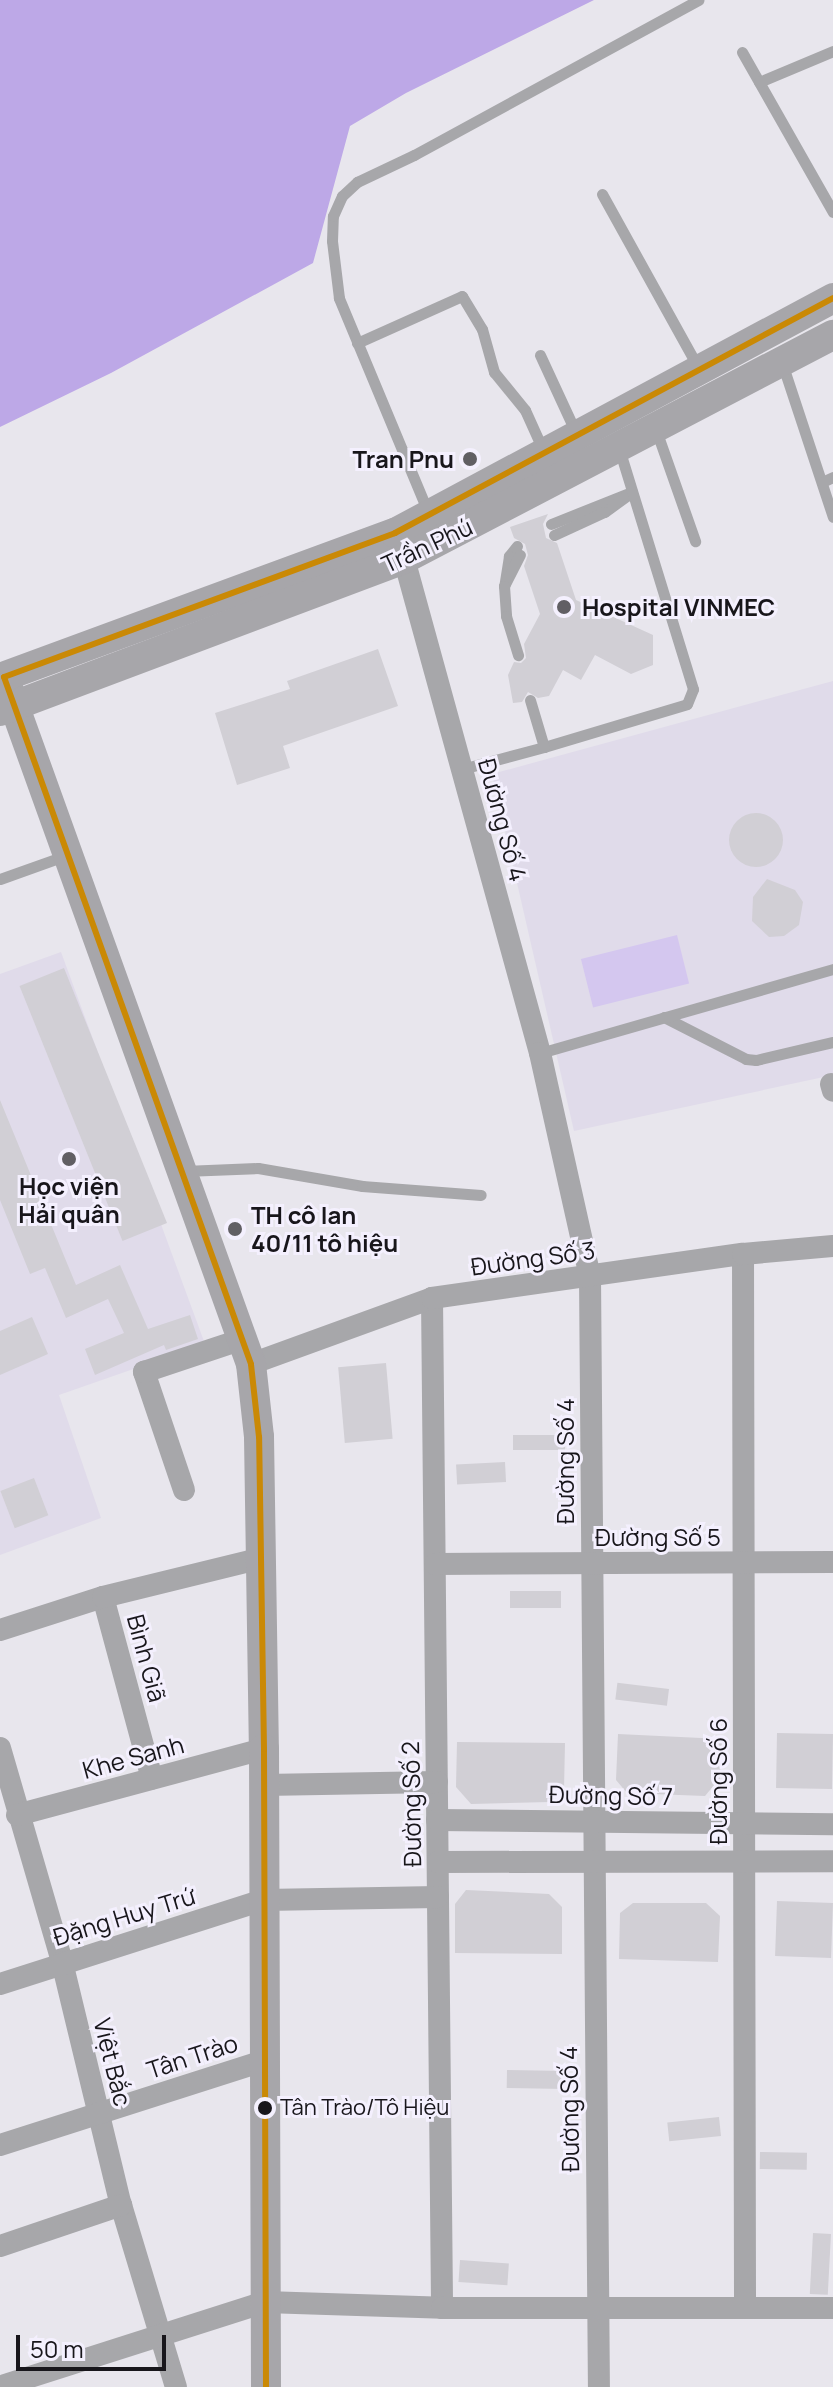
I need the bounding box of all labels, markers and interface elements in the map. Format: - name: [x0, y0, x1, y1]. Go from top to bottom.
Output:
- place label: Tran Pnu: [352, 445, 454, 473]
- marker: Tran Pnu: [461, 450, 479, 468]
- street label: Trần Phú: [377, 512, 477, 578]
- place label: Hospital VINMEC: [582, 593, 775, 621]
- marker: Hospital VINMEC: [553, 596, 575, 618]
- street label: Đường Số 4: [473, 755, 533, 885]
- marker: Học viện Hải quân: [60, 1150, 78, 1168]
- place label: Học viện Hải quân: [18, 1172, 120, 1228]
- place label: TH cô lan 40/11 tô hiệu: [251, 1201, 398, 1257]
- marker: TH cô lan 40/11 tô hiệu: [226, 1220, 244, 1238]
- street label: Đường Số 3: [469, 1235, 597, 1281]
- street label: Đường Số 4: [551, 1398, 579, 1524]
- street label: Đường Số 5: [595, 1523, 721, 1551]
- street label: Bình Giã: [122, 1611, 172, 1705]
- street label: Đường Số 6: [704, 1718, 732, 1844]
- street label: Khe Sanh: [79, 1730, 187, 1784]
- street label: Đường Số 2: [396, 1741, 426, 1867]
- street label: Đường Số 7: [549, 1780, 673, 1810]
- street label: Đặng Huy Trứ: [50, 1881, 198, 1951]
- street label: Việt Bắc: [88, 2015, 138, 2109]
- street label: Tân Trào: [143, 2028, 241, 2084]
- street label: Đường Số 4: [554, 2046, 584, 2172]
- place label: Tân Trào/Tô Hiệu: [280, 2095, 449, 2121]
- marker: Tân Trào/Tô Hiệu: [257, 2100, 273, 2116]
- scale bar: [20, 2319, 170, 2369]
- text: 50 m: [30, 2332, 84, 2365]

